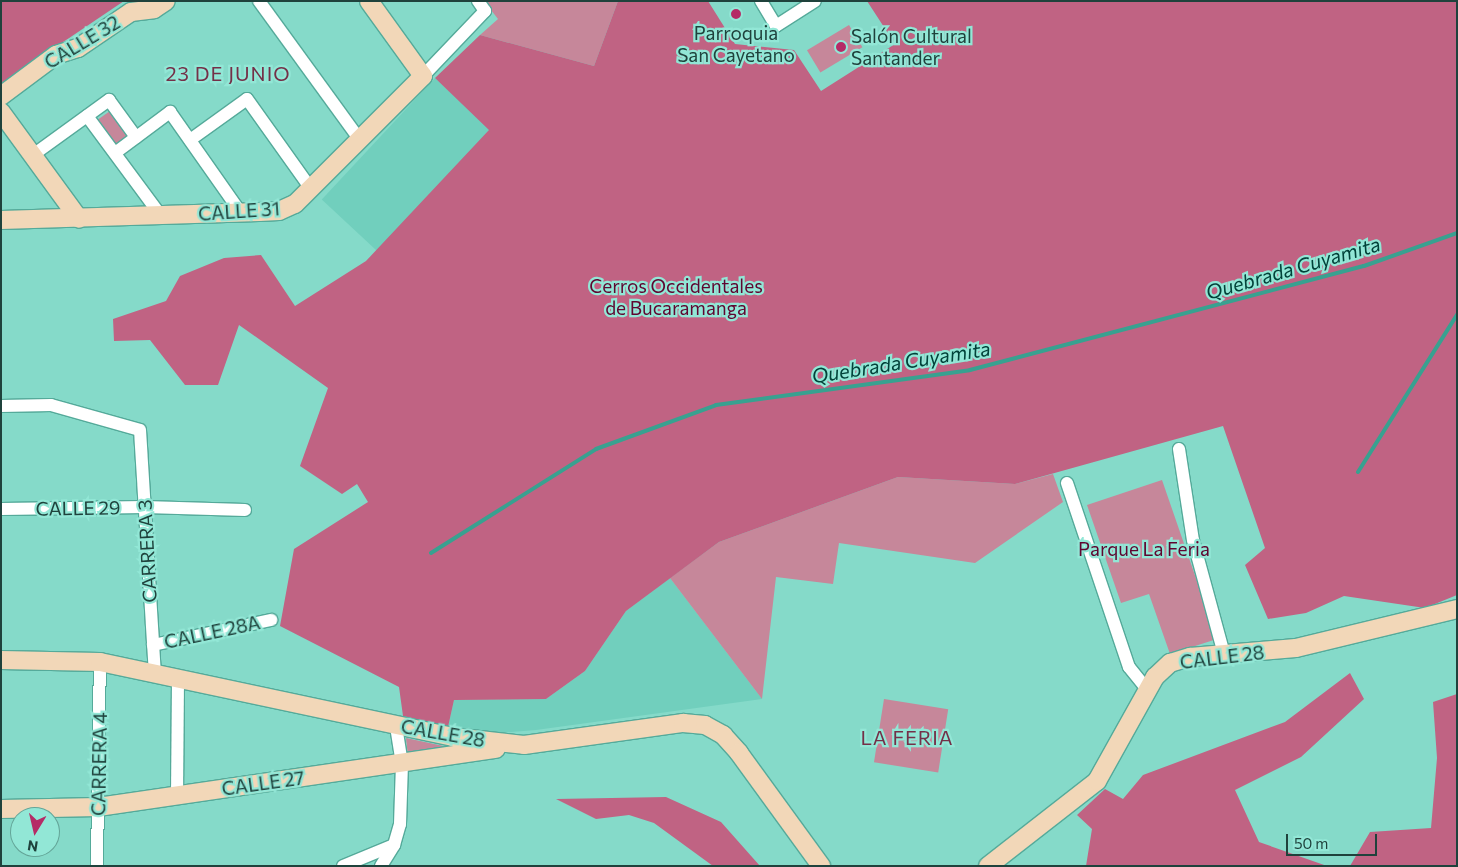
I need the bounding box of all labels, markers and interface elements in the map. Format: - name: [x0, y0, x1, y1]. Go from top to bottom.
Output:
- marker: Parroquia San Cayetano: [730, 8, 742, 20]
- street label: CALLE 32: [40, 11, 124, 73]
- place label: Parroquia San Cayetano: [677, 22, 795, 66]
- place label: Salón Cultural Santander: [851, 25, 972, 69]
- marker: Salón Cultural Santander: [835, 41, 847, 53]
- district label: 23 DE JUNIO: [164, 61, 292, 85]
- street label: CALLE 31: [197, 197, 281, 225]
- water label: Quebrada Cuyamita: [1203, 232, 1383, 304]
- park label: Cerros Occidentales de Bucaramanga: [589, 275, 763, 319]
- water label: Quebrada Cuyamita: [810, 336, 992, 388]
- street label: CALLE 29: [35, 496, 121, 520]
- street label: CARRERA 3: [133, 499, 161, 603]
- park label: Parque La Feria: [1078, 538, 1210, 560]
- street label: CALLE 28A: [162, 611, 262, 653]
- street label: CALLE 28: [1179, 641, 1265, 673]
- street label: CARRERA 4: [87, 712, 111, 816]
- street label: CALLE 28: [399, 714, 487, 752]
- district label: LA FERIA: [859, 725, 955, 749]
- street label: CALLE 27: [220, 766, 306, 800]
- north arrow: [10, 807, 60, 857]
- scale bar: [1288, 824, 1379, 856]
- text: 50 m: [1294, 834, 1328, 852]
- text: N: [26, 837, 39, 856]

